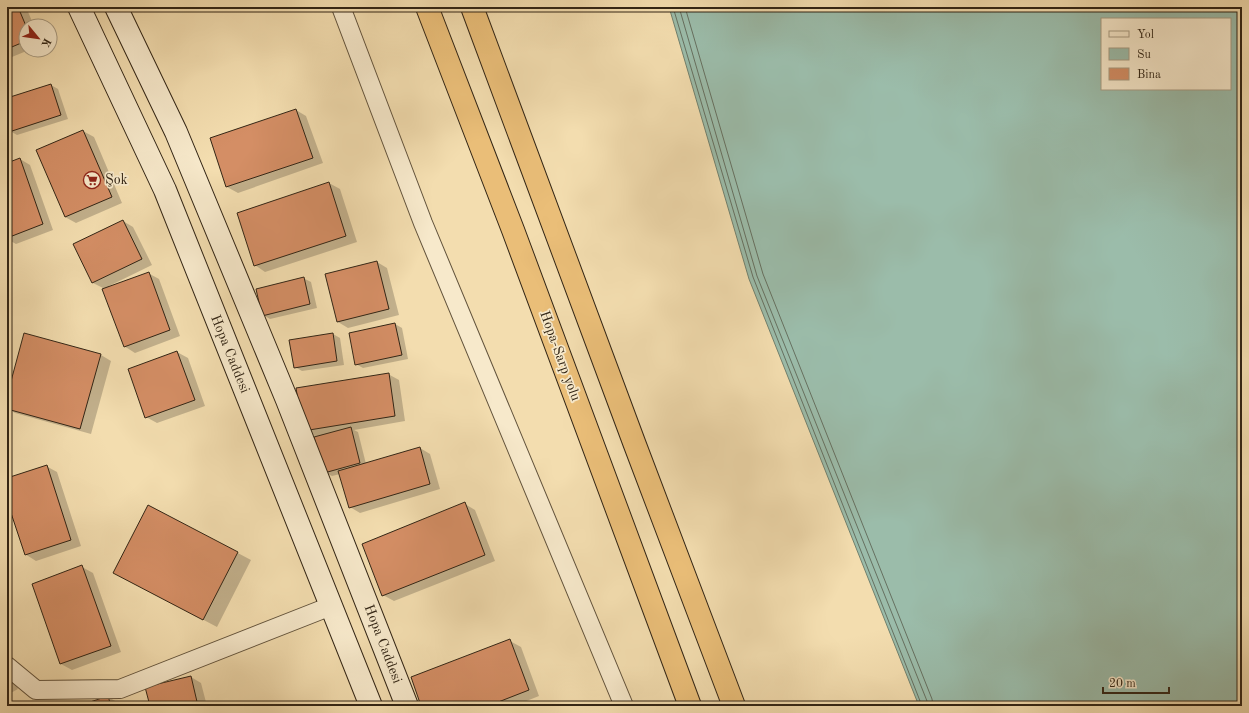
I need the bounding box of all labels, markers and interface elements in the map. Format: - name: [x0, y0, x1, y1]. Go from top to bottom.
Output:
- north arrow: [18, 18, 58, 58]
- legend: [1101, 18, 1231, 90]
- text: Yol: [1137, 29, 1154, 41]
- text: K: [38, 36, 52, 49]
- text: Su: [1137, 49, 1151, 61]
- text: Bina: [1137, 69, 1161, 81]
- supermarket icon: Şok: [82, 170, 102, 190]
- place label: Şok: [105, 173, 128, 187]
- street label: Hopa-Sarp yolu: [537, 309, 583, 403]
- street label: Hopa Caddesi: [208, 313, 252, 395]
- street label: Hopa Caddesi: [362, 603, 405, 686]
- scale bar: [1103, 669, 1169, 695]
- text: 20 m: [1109, 678, 1136, 690]

